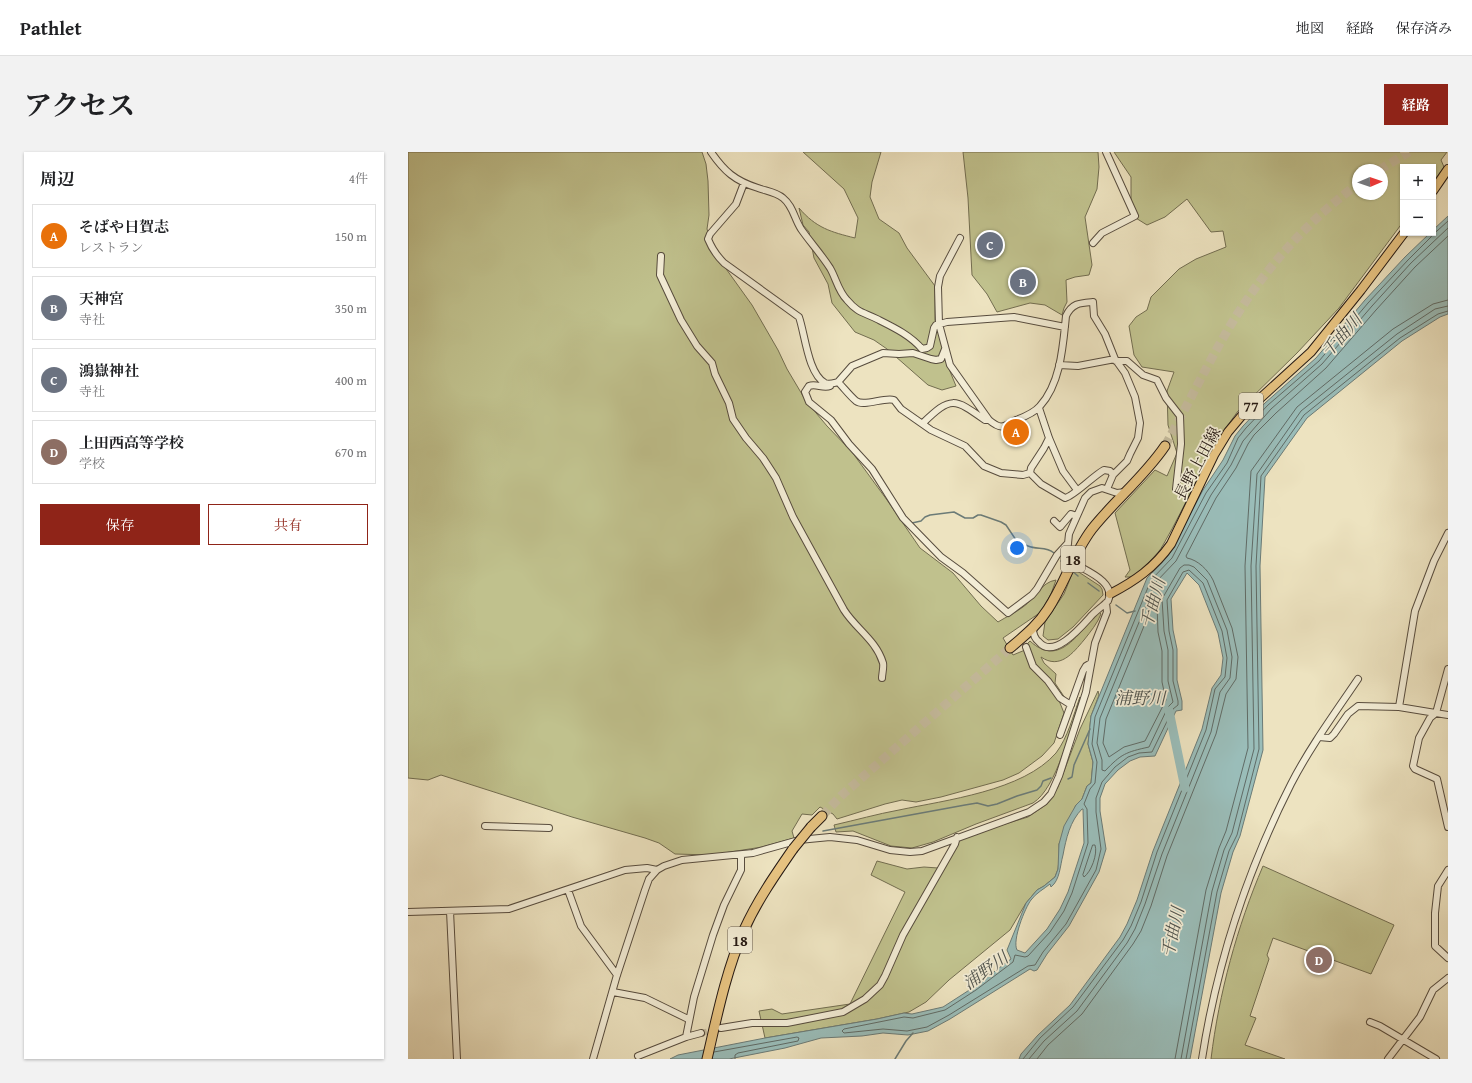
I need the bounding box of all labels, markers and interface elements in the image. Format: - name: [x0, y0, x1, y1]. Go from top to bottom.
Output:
- text: Pathlet: [20, 14, 82, 42]
- text: 地図: [1296, 18, 1324, 38]
- text: 経路: [1346, 18, 1374, 38]
- text: 保存済み: [1396, 18, 1452, 38]
- text: アクセス: [24, 84, 135, 125]
- button: 経路: [1384, 84, 1448, 125]
- north arrow: [1352, 164, 1388, 200]
- map controls: [1400, 164, 1436, 236]
- button: +: [1400, 164, 1436, 200]
- text: 周辺: [40, 166, 74, 191]
- text: 4件: [349, 169, 368, 188]
- button: −: [1400, 200, 1436, 236]
- text: そばや日賀志: [79, 216, 169, 237]
- text: A: [50, 227, 58, 246]
- text: 150 m: [335, 227, 367, 246]
- pin: C: [977, 230, 1003, 260]
- text: レストラン: [79, 238, 144, 257]
- pin: B: [1010, 267, 1036, 297]
- text: 天神宮: [79, 288, 124, 309]
- text: B: [50, 299, 58, 318]
- text: 350 m: [335, 299, 367, 318]
- water label: 千曲川: [1315, 306, 1369, 362]
- text: 寺社: [79, 310, 105, 329]
- text: 鴻嶽神社: [79, 360, 139, 381]
- text: C: [50, 371, 58, 390]
- text: 400 m: [335, 371, 367, 390]
- text: 寺社: [79, 382, 105, 401]
- road number: 77: [1239, 393, 1263, 419]
- pin: A: [1003, 417, 1029, 447]
- street label: 長野上田線: [1168, 422, 1226, 504]
- text: 上田西高等学校: [79, 432, 184, 453]
- text: D: [50, 443, 58, 462]
- text: 670 m: [335, 443, 367, 462]
- text: 学校: [79, 454, 105, 473]
- button: 保存: [40, 504, 200, 545]
- button: 共有: [208, 504, 368, 545]
- your location: [1007, 538, 1027, 558]
- road number: 18: [1061, 546, 1085, 572]
- water label: 千曲川: [1133, 573, 1172, 631]
- water label: 浦野川: [1115, 685, 1167, 710]
- water label: 千曲川: [1154, 903, 1190, 960]
- road number: 18: [728, 927, 752, 953]
- water label: 浦野川: [957, 944, 1015, 995]
- pin: D: [1306, 945, 1332, 975]

